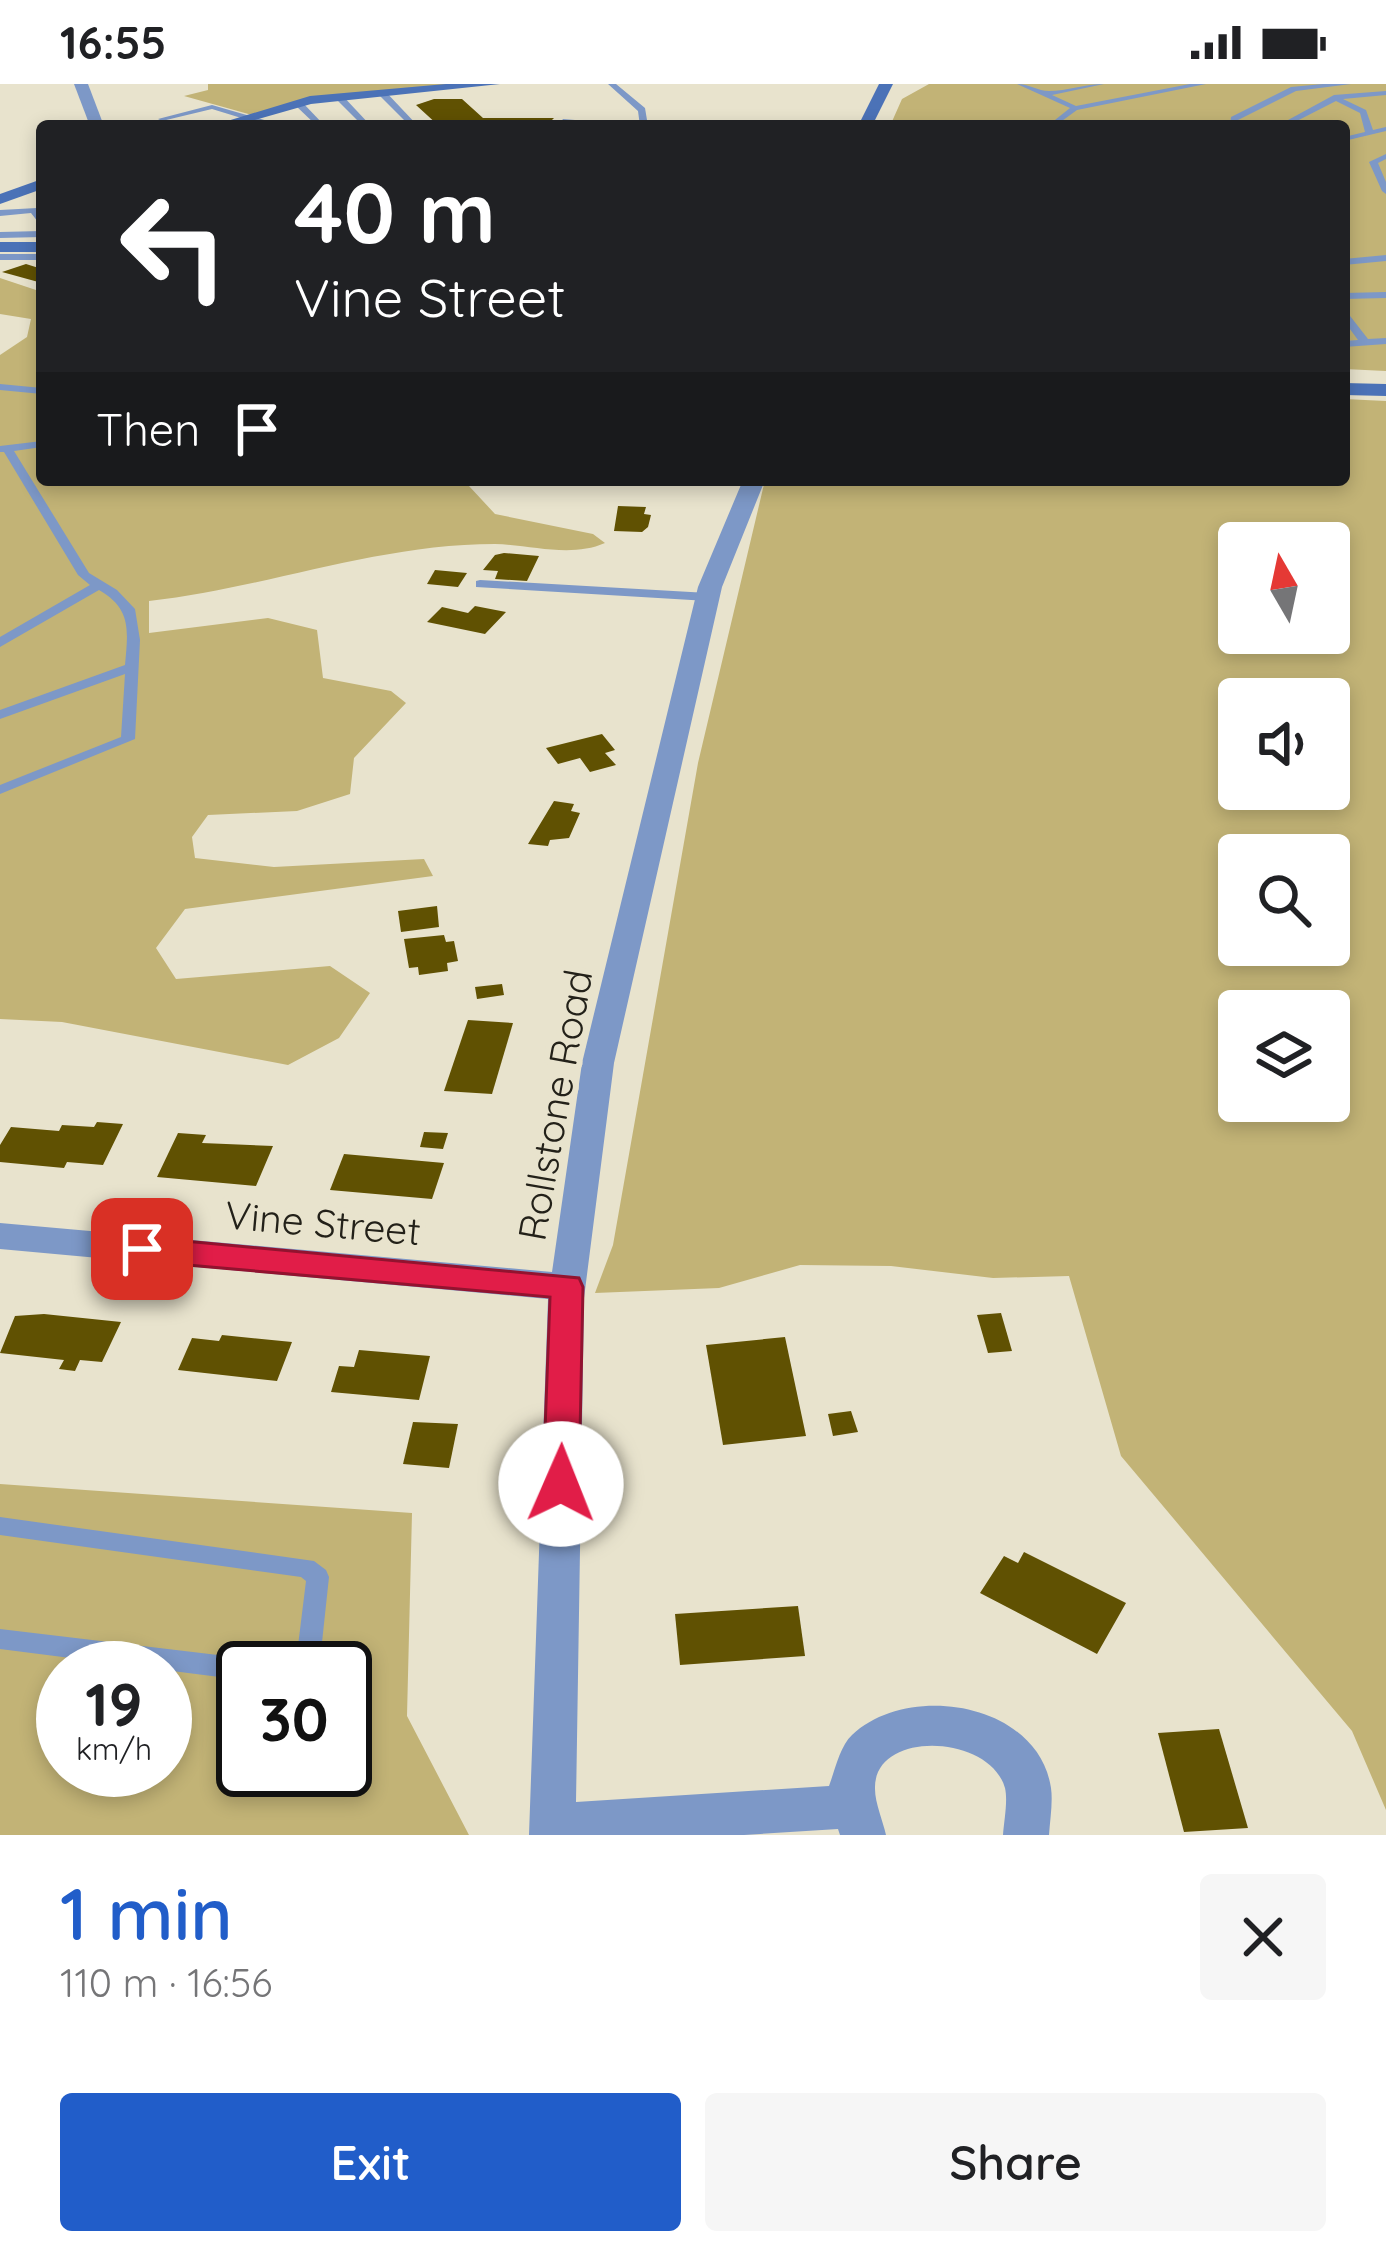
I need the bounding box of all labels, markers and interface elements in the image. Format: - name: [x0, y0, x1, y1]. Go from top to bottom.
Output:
- text: 16:55: [60, 14, 167, 70]
- text: 40 m: [294, 159, 496, 264]
- icon: left: [96, 168, 252, 324]
- text: Vine Street: [294, 263, 566, 331]
- icon: arrive: [224, 396, 290, 462]
- text: Then: [96, 401, 200, 457]
- north arrow: [1218, 522, 1350, 654]
- map controls: [1218, 522, 1350, 1122]
- button: sound: [1218, 678, 1350, 810]
- button: search: [1218, 834, 1350, 966]
- street label: Rollstone Road: [507, 966, 602, 1244]
- button: layers: [1218, 990, 1350, 1122]
- street label: Vine Street: [223, 1190, 423, 1255]
- pin: [91, 1198, 193, 1300]
- icon: arrive: [109, 1216, 175, 1282]
- position arrow: [498, 1421, 624, 1547]
- speed limit sign: 30: [216, 1641, 372, 1797]
- text: 19: [85, 1666, 143, 1741]
- text: km/h: [76, 1730, 152, 1768]
- text: 1 min: [60, 1868, 233, 1958]
- button: close: [1200, 1874, 1326, 2000]
- text: 110 m · 16:56: [60, 1958, 272, 2007]
- button: Exit: [60, 2093, 681, 2231]
- button: Share: [705, 2093, 1326, 2231]

